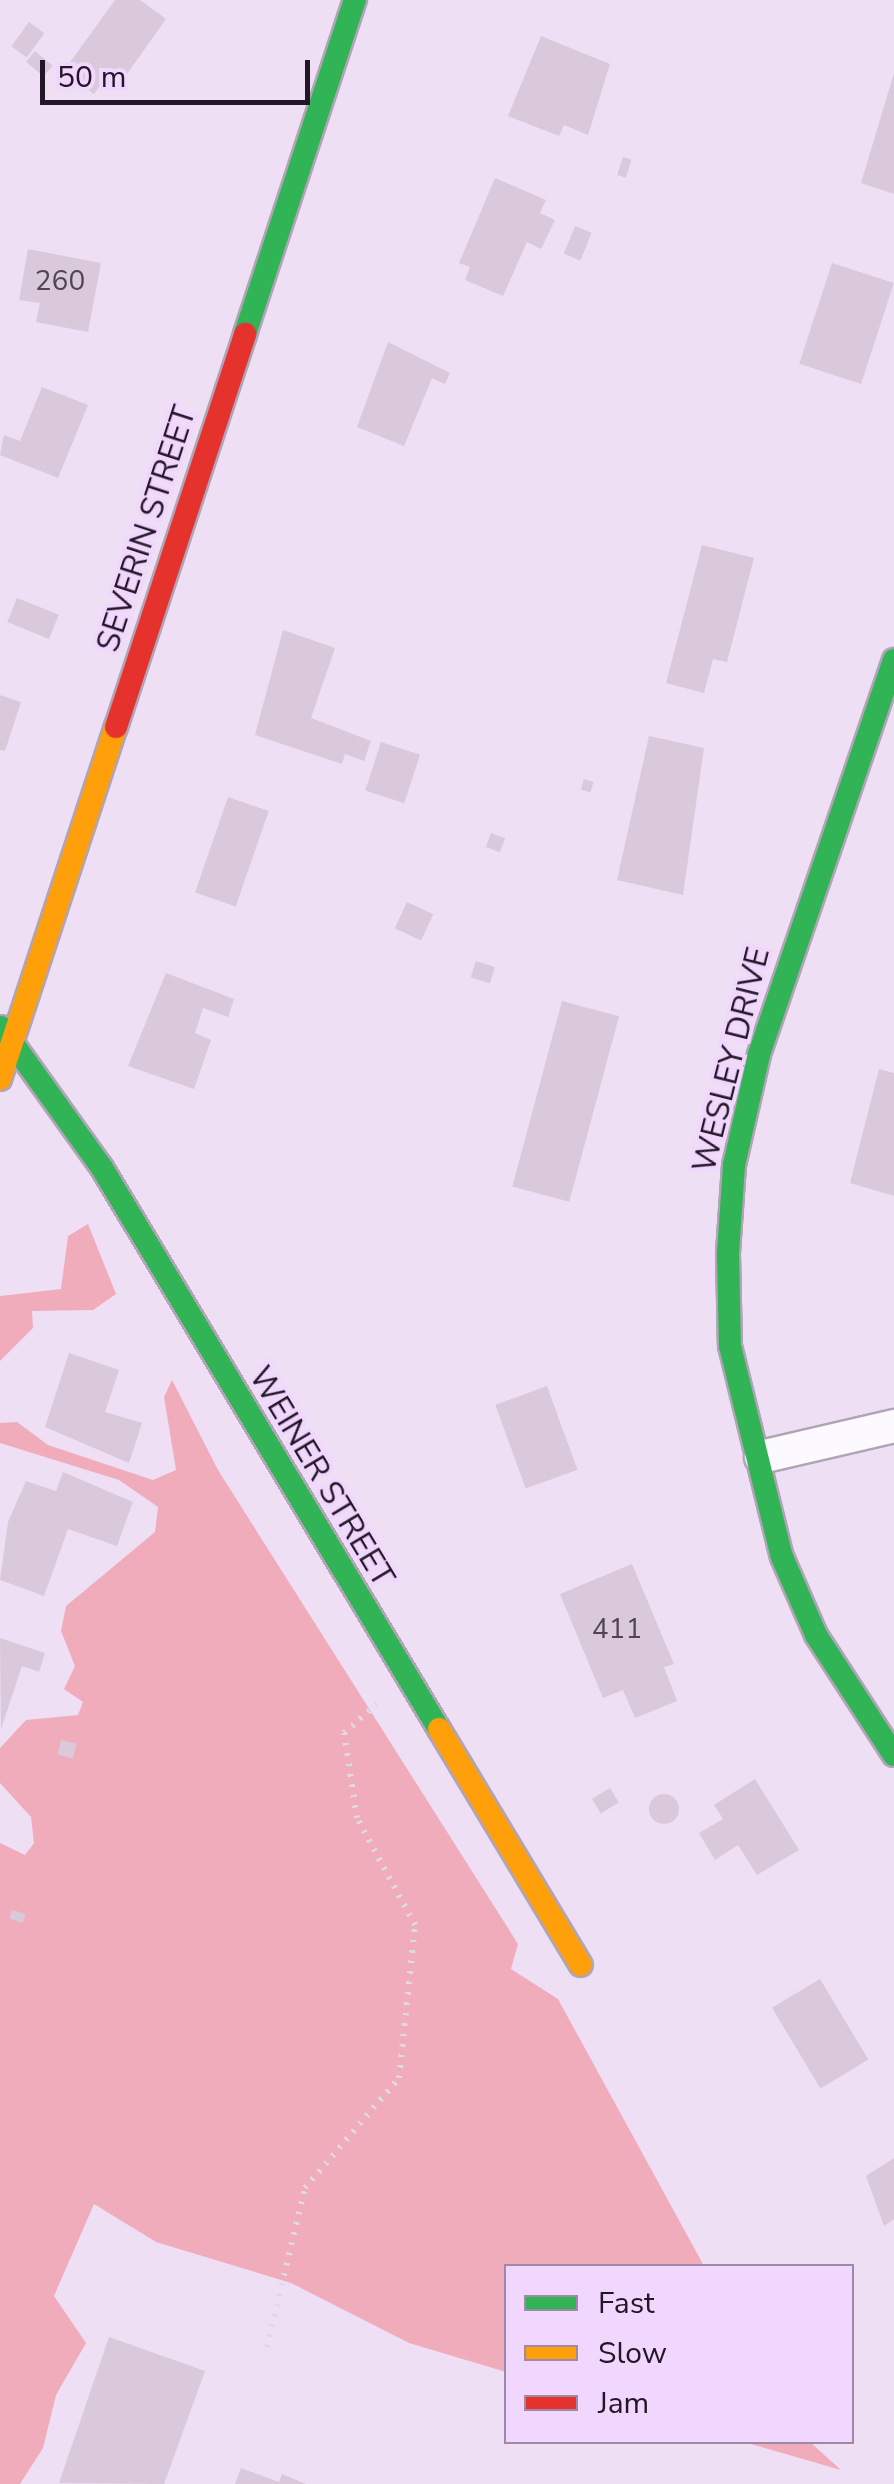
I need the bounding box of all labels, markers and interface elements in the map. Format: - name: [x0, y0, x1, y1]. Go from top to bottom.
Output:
- scale bar: [45, 40, 315, 102]
- text: 50 m: [57, 57, 126, 98]
- house number: 260: [35, 264, 85, 298]
- street label: SEVERIN STREET: [89, 401, 205, 657]
- street label: WESLEY DRIVE: [685, 944, 779, 1176]
- street label: WEINER STREET: [240, 1360, 402, 1594]
- house number: 411: [592, 1612, 642, 1646]
- legend: [504, 2264, 854, 2444]
- text: Fast: [598, 2283, 655, 2324]
- text: Slow: [598, 2333, 667, 2374]
- text: Jam: [598, 2383, 649, 2424]

